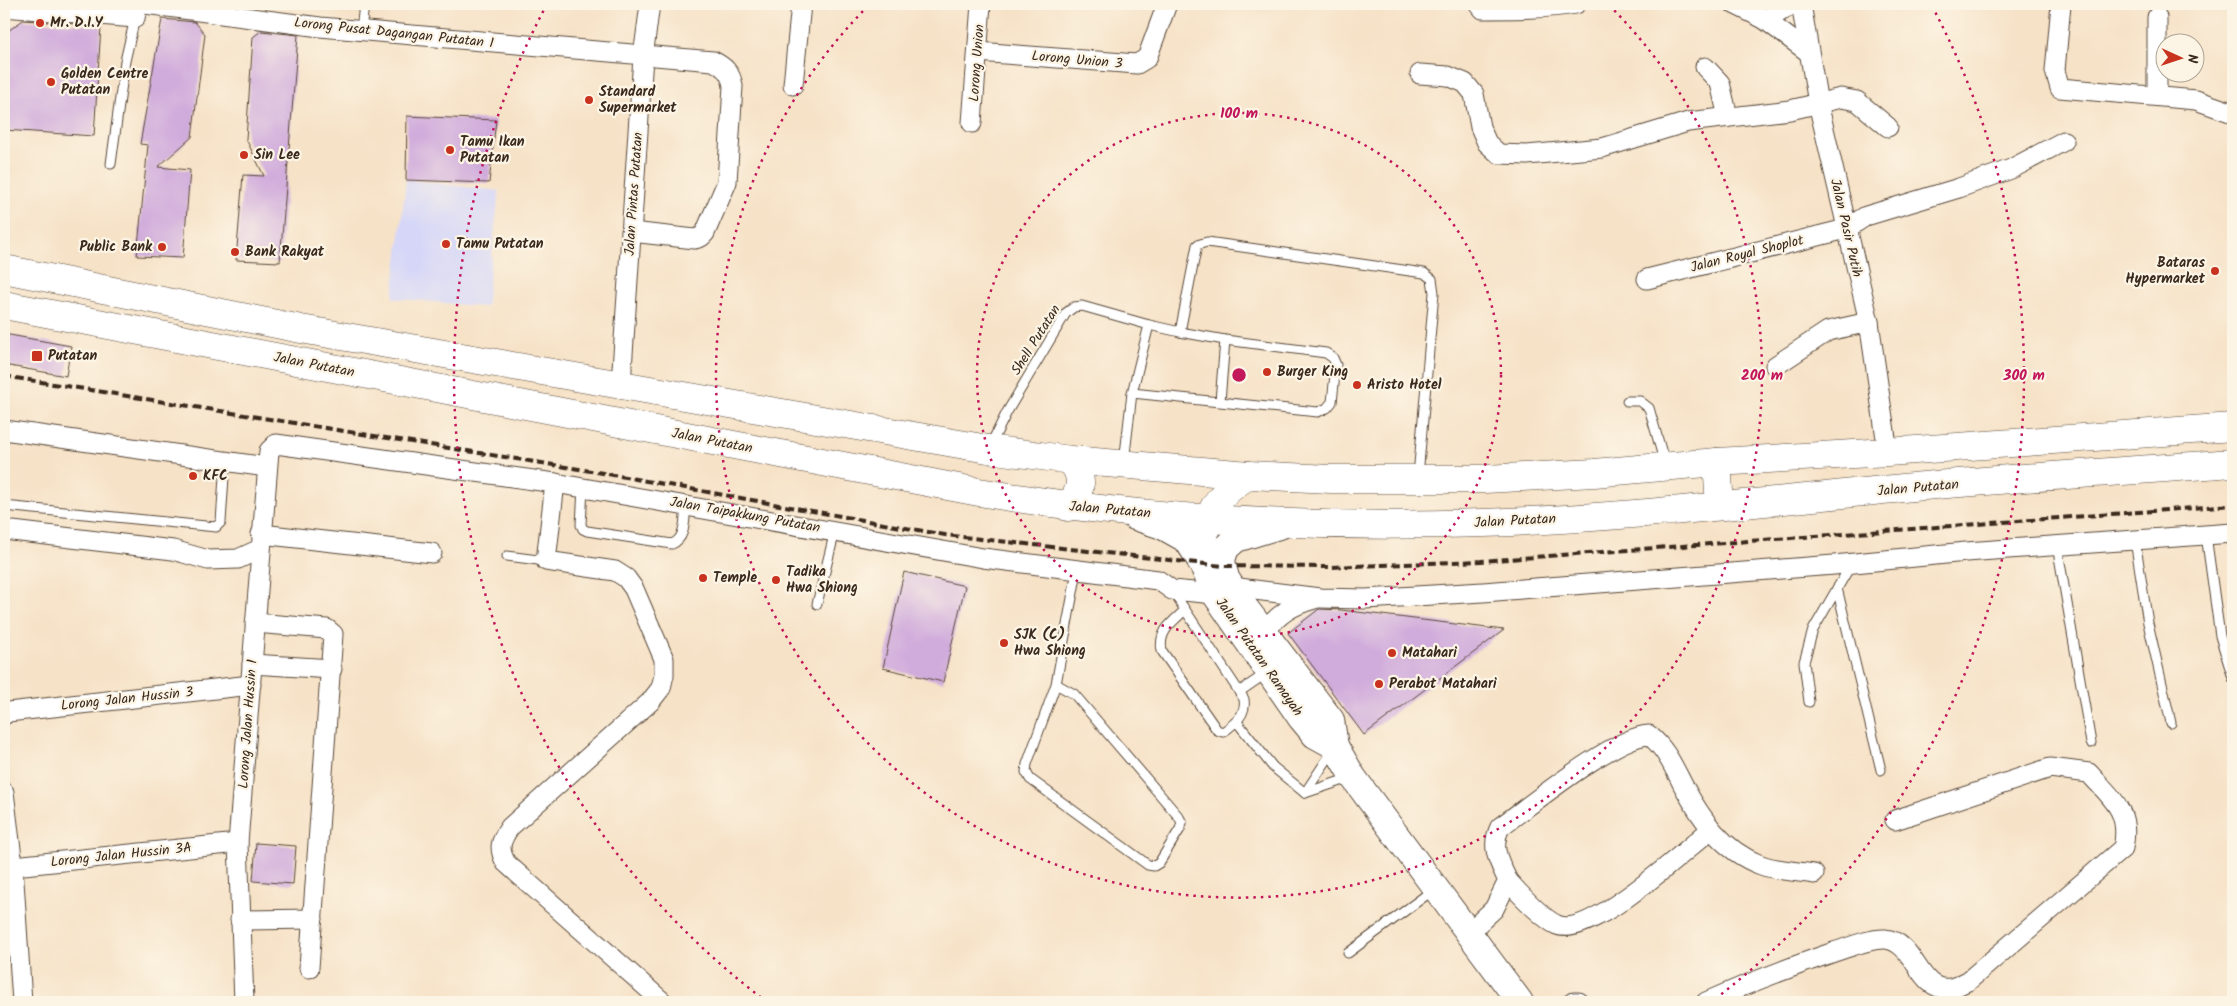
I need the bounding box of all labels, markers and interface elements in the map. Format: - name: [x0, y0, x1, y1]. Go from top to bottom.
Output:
- place label: Mr. D.I.Y: [50, 12, 104, 34]
- street label: Lorong Pusat Dagangan Putatan 1: [293, 12, 495, 54]
- marker: Mr. D.I.Y: [34, 17, 46, 29]
- street label: Lorong Union: [963, 23, 991, 103]
- north arrow: [2154, 32, 2204, 82]
- street label: Lorong Union 3: [1031, 45, 1123, 75]
- text: N: [2181, 54, 2203, 64]
- place label: Golden Centre Putatan: [61, 63, 149, 101]
- marker: Golden Centre Putatan: [45, 76, 57, 88]
- place label: Standard Supermarket: [599, 81, 677, 119]
- marker: Standard Supermarket: [583, 94, 595, 106]
- text: 100 m: [1220, 102, 1258, 126]
- place label: Tamu Ikan Putatan: [460, 131, 525, 169]
- street label: Jalan Pintas Putatan: [619, 131, 649, 257]
- place label: Sin Lee: [254, 144, 300, 166]
- marker: Tamu Ikan Putatan: [444, 144, 456, 156]
- marker: Sin Lee: [238, 149, 250, 161]
- street label: Jalan Pasir Putih: [1824, 177, 1868, 279]
- street label: Jalan Royal Shoplot: [1688, 229, 1807, 279]
- place label: Tamu Putatan: [456, 233, 544, 255]
- place label: Public Bank: [79, 236, 153, 258]
- marker: Tamu Putatan: [440, 238, 452, 250]
- marker: Public Bank: [156, 241, 168, 253]
- place label: Bank Rakyat: [245, 241, 325, 263]
- marker: Bank Rakyat: [229, 246, 241, 258]
- place label: Bataras Hypermarket: [2125, 252, 2206, 290]
- marker: Bataras Hypermarket: [2209, 265, 2221, 277]
- street label: Shell Putatan: [1006, 300, 1066, 380]
- place label: Putatan: [48, 345, 97, 367]
- street label: Jalan Putatan: [272, 346, 356, 384]
- marker: Putatan: [30, 349, 44, 363]
- place label: Burger King: [1277, 361, 1348, 383]
- text: 200 m: [1741, 364, 1783, 388]
- text: 300 m: [2002, 364, 2045, 388]
- centre of rings: [1230, 366, 1248, 384]
- marker: Burger King: [1261, 366, 1273, 378]
- place label: Aristo Hotel: [1367, 374, 1442, 396]
- marker: Aristo Hotel: [1351, 379, 1363, 391]
- street label: Jalan Putatan: [670, 422, 754, 460]
- place label: KFC: [203, 465, 228, 487]
- marker: KFC: [187, 470, 199, 482]
- street label: Jalan Putatan: [1876, 473, 1960, 503]
- street label: Jalan Taipakkung Putatan: [668, 491, 822, 539]
- street label: Jalan Putatan: [1068, 495, 1152, 525]
- street label: Jalan Putatan: [1473, 508, 1557, 534]
- place label: Tadika Hwa Shiong: [786, 561, 858, 599]
- place label: Temple: [713, 567, 757, 589]
- marker: Temple: [697, 572, 709, 584]
- marker: Tadika Hwa Shiong: [770, 574, 782, 586]
- street label: Jalan Putatan Ramayah: [1210, 593, 1308, 721]
- place label: SJK (C) Hwa Shiong: [1014, 624, 1086, 662]
- marker: SJK (C) Hwa Shiong: [998, 637, 1010, 649]
- place label: Matahari: [1402, 642, 1457, 664]
- marker: Matahari: [1386, 647, 1398, 659]
- street label: Lorong Jalan Hussin 1: [233, 659, 263, 789]
- place label: Perabot Matahari: [1389, 673, 1497, 695]
- marker: Perabot Matahari: [1373, 678, 1385, 690]
- street label: Lorong Jalan Hussin 3: [60, 681, 194, 717]
- street label: Lorong Jalan Hussin 3A: [49, 837, 193, 873]

